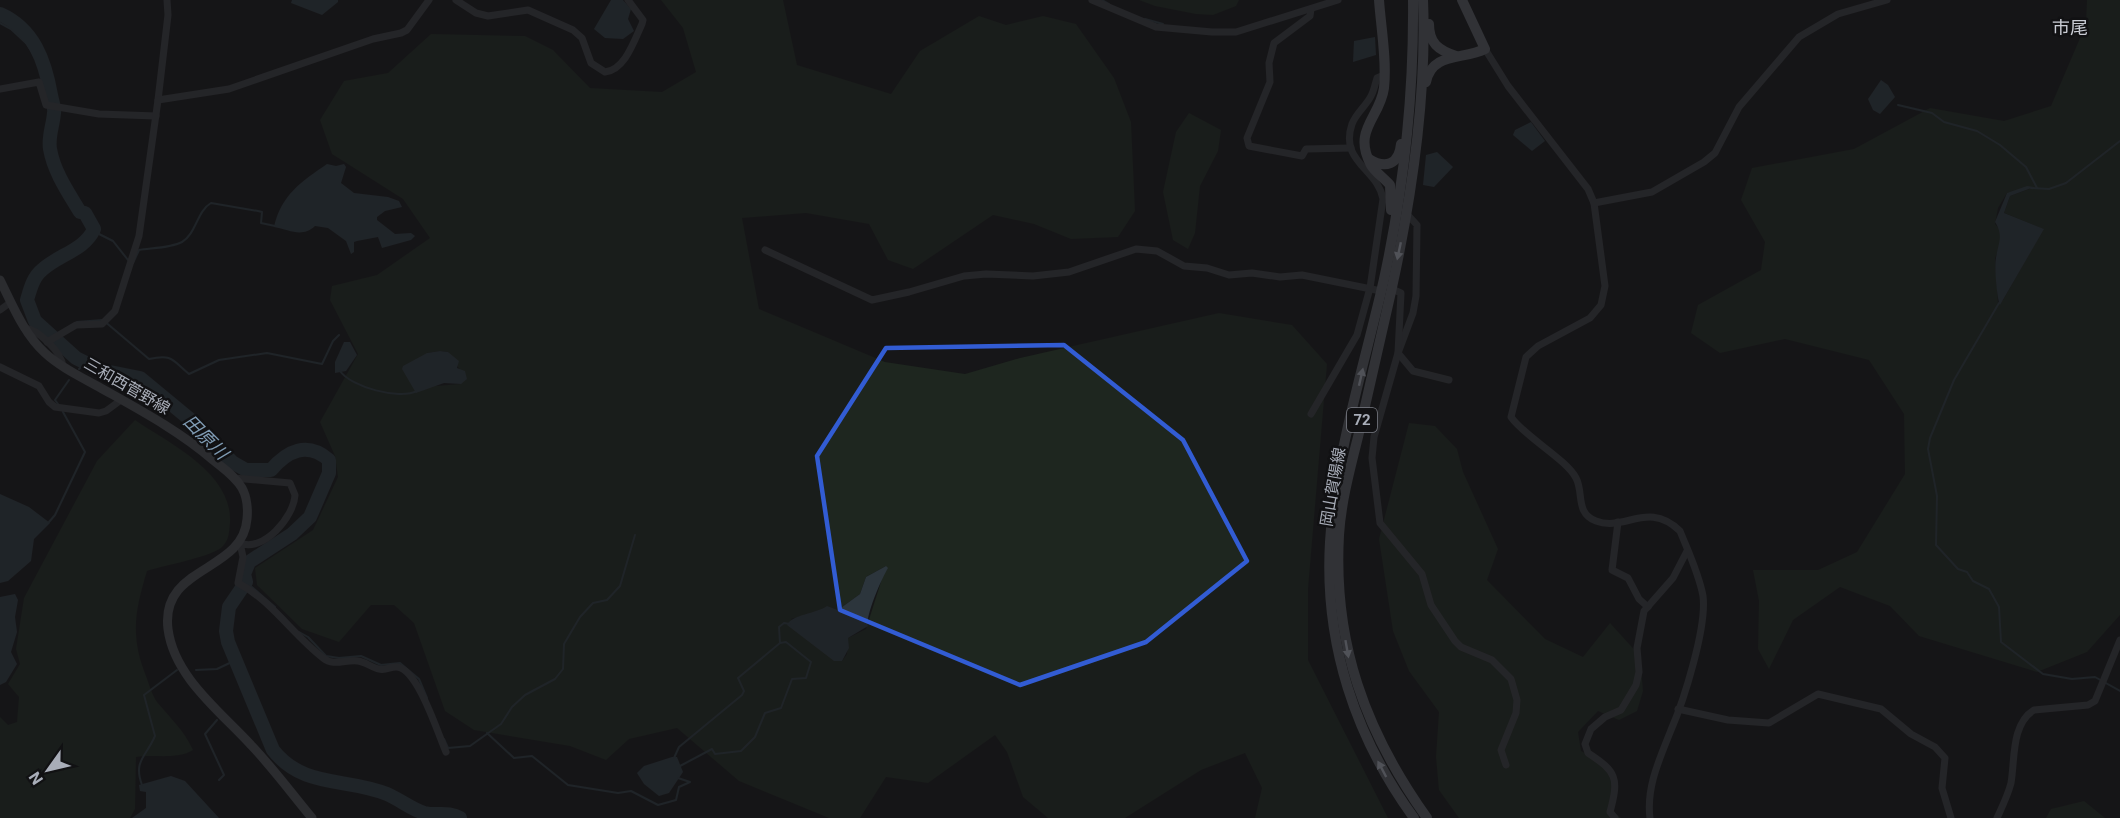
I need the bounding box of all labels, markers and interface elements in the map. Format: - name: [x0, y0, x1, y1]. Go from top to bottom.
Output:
- district label: 市尾: [2052, 17, 2088, 38]
- one-way arrow: [1394, 242, 1404, 260]
- street label: 三和西菅野線: [81, 354, 173, 418]
- one-way arrow: [1357, 367, 1367, 386]
- road number: 72: [1347, 408, 1377, 432]
- water label: 田原川: [179, 410, 234, 465]
- street label: 岡山賀陽線: [1317, 446, 1349, 528]
- one-way arrow: [1343, 639, 1352, 658]
- north arrow: [18, 740, 78, 800]
- one-way arrow: [1377, 761, 1387, 778]
- text: N: [25, 768, 47, 788]

